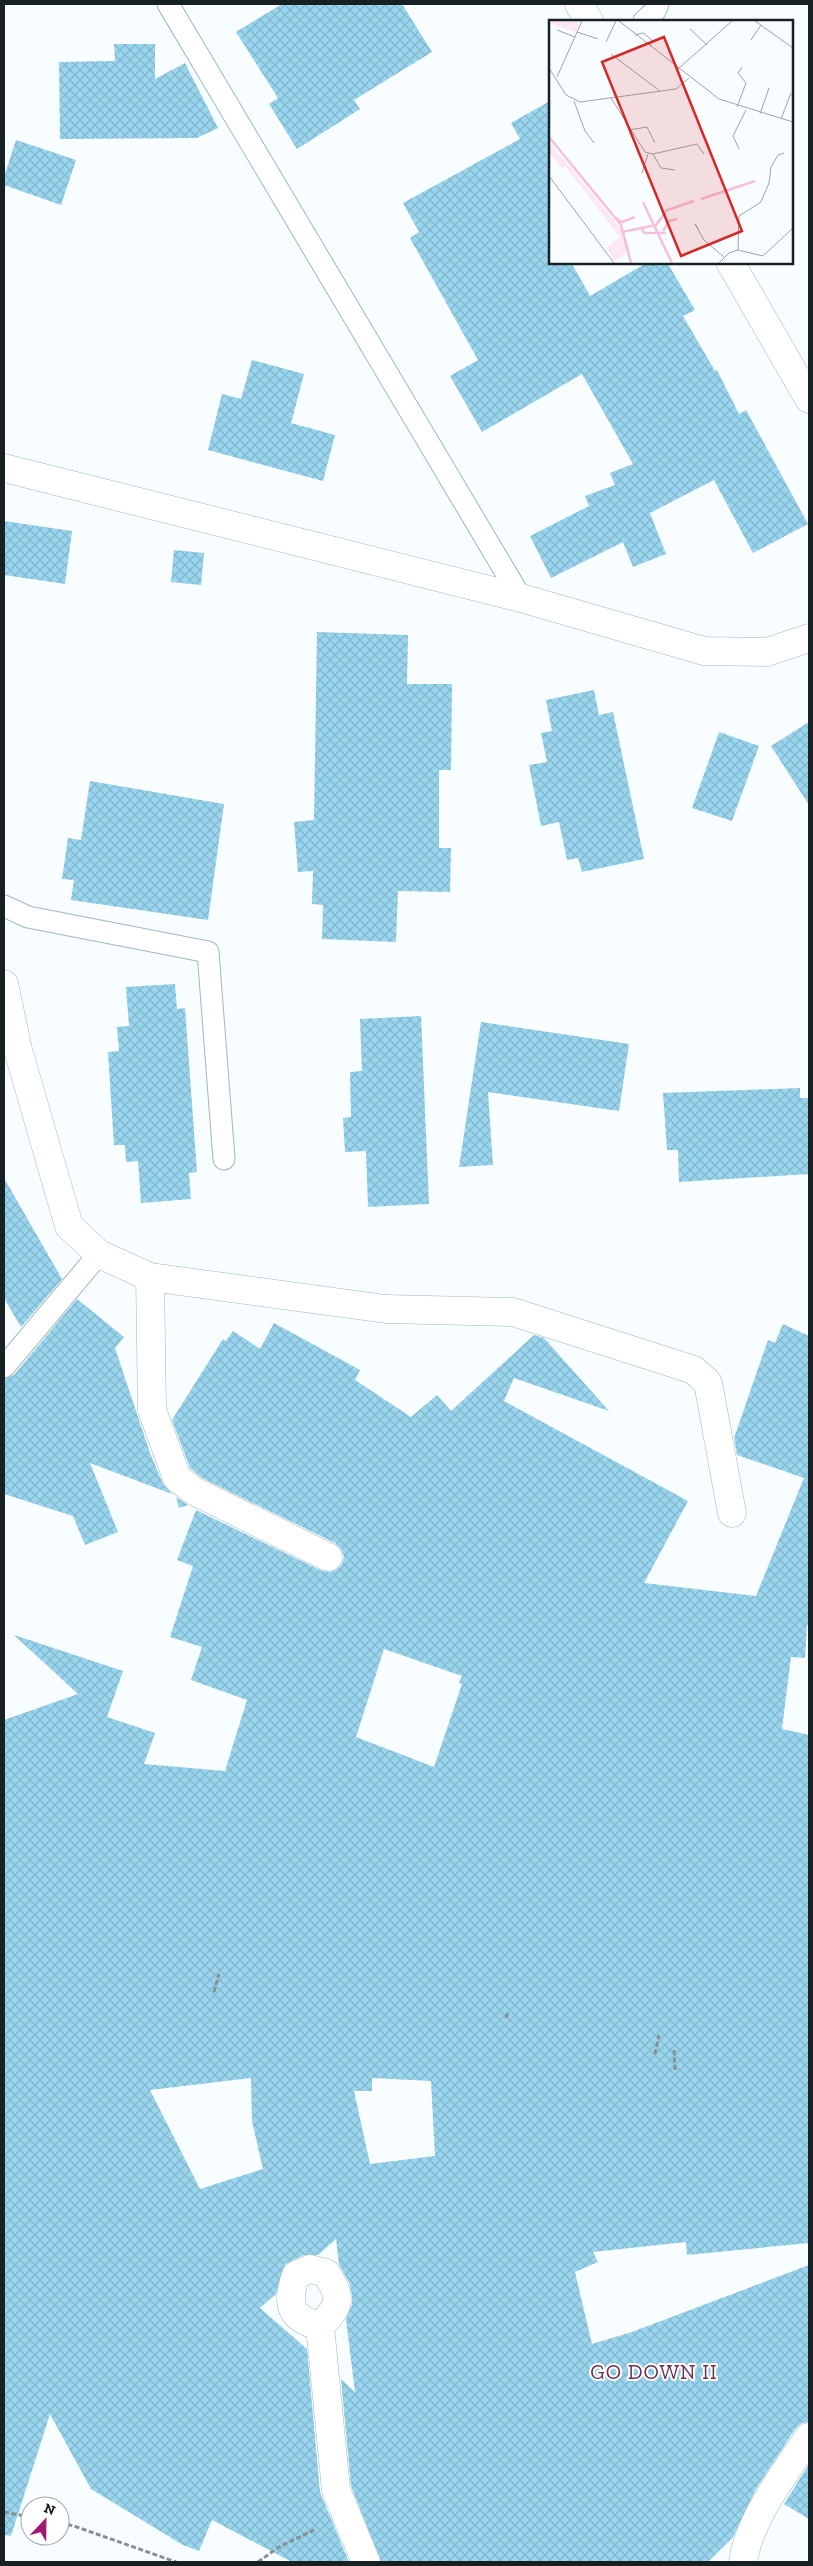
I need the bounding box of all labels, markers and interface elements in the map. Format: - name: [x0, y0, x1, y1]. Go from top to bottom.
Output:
- inset map: [549, 20, 793, 264]
- district label: GO DOWN II: [590, 2359, 718, 2384]
- north arrow: [20, 2496, 70, 2546]
- text: N: [42, 2500, 58, 2519]

